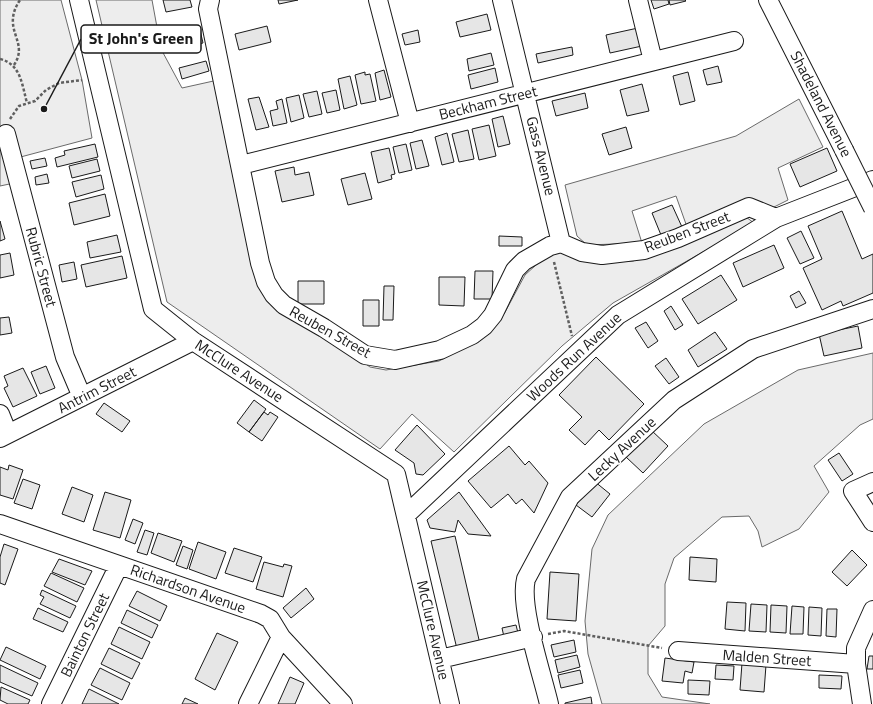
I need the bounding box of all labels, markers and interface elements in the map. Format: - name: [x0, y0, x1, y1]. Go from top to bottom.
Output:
- callout: St John's Green: [81, 25, 201, 53]
- text: St John's Green: [89, 26, 193, 50]
- street label: Shadeland Avenue: [785, 47, 858, 161]
- street label: Beckham Street: [436, 79, 540, 126]
- street label: Gass Avenue: [521, 114, 562, 198]
- street label: Reuben Street: [641, 204, 734, 258]
- street label: Rubric Street: [20, 224, 63, 310]
- street label: Reuben Street: [285, 300, 376, 364]
- street label: Woods Run Avenue: [521, 306, 626, 407]
- street label: McClure Avenue: [190, 333, 288, 408]
- street label: Antrim Street: [54, 360, 141, 419]
- street label: Lecky Avenue: [582, 411, 661, 486]
- street label: Richardson Avenue: [127, 558, 249, 619]
- street label: McClure Avenue: [411, 578, 456, 682]
- street label: Bainton Street: [54, 588, 115, 681]
- street label: Malden Street: [722, 643, 813, 672]

